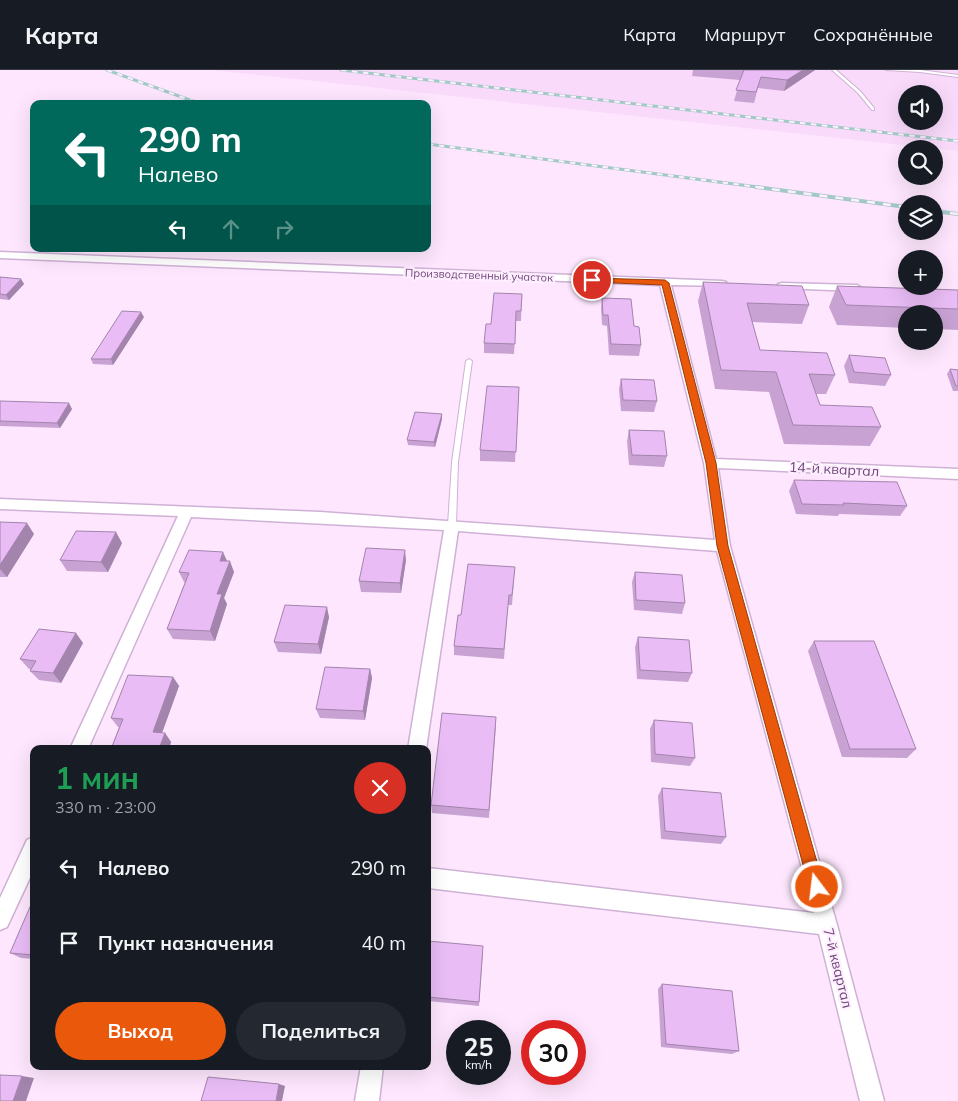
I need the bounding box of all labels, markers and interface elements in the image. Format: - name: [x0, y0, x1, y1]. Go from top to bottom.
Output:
- text: Карта: [25, 20, 99, 50]
- text: Карта: [623, 23, 676, 46]
- text: Маршрут: [704, 23, 785, 46]
- text: Сохранённые: [813, 23, 933, 46]
- map controls: [898, 85, 943, 350]
- button: sound: [898, 85, 943, 130]
- text: 290 m: [138, 117, 242, 161]
- icon: left: [55, 120, 120, 185]
- button: search: [898, 140, 943, 185]
- text: Налево: [138, 160, 218, 188]
- button: layers: [898, 195, 943, 240]
- icon: left: [164, 215, 192, 243]
- icon: ahead: [217, 215, 245, 243]
- icon: right: [270, 215, 298, 243]
- button: +: [898, 250, 943, 295]
- pin: [571, 259, 613, 301]
- street label: Производственный участок: [405, 265, 553, 285]
- icon: arrive: [578, 266, 606, 294]
- button: −: [898, 305, 943, 350]
- street label: 14-й квартал: [788, 458, 880, 480]
- text: 1 мин: [55, 759, 139, 797]
- button: close: [354, 762, 406, 814]
- text: 330 m · 23:00: [55, 797, 156, 817]
- icon: left: [55, 854, 83, 882]
- text: Налево: [98, 856, 170, 880]
- text: 290 m: [350, 856, 406, 880]
- position arrow: [790, 860, 842, 912]
- street label: 7-й квартал: [819, 926, 857, 1010]
- icon: arrive: [55, 929, 83, 957]
- text: Пункт назначения: [98, 931, 274, 955]
- text: 40 m: [362, 931, 406, 955]
- button: Выход: [55, 1002, 226, 1060]
- button: Поделиться: [236, 1002, 406, 1060]
- speed limit sign: 30: [521, 1020, 586, 1085]
- text: 25: [463, 1031, 494, 1062]
- text: km/h: [465, 1057, 492, 1072]

